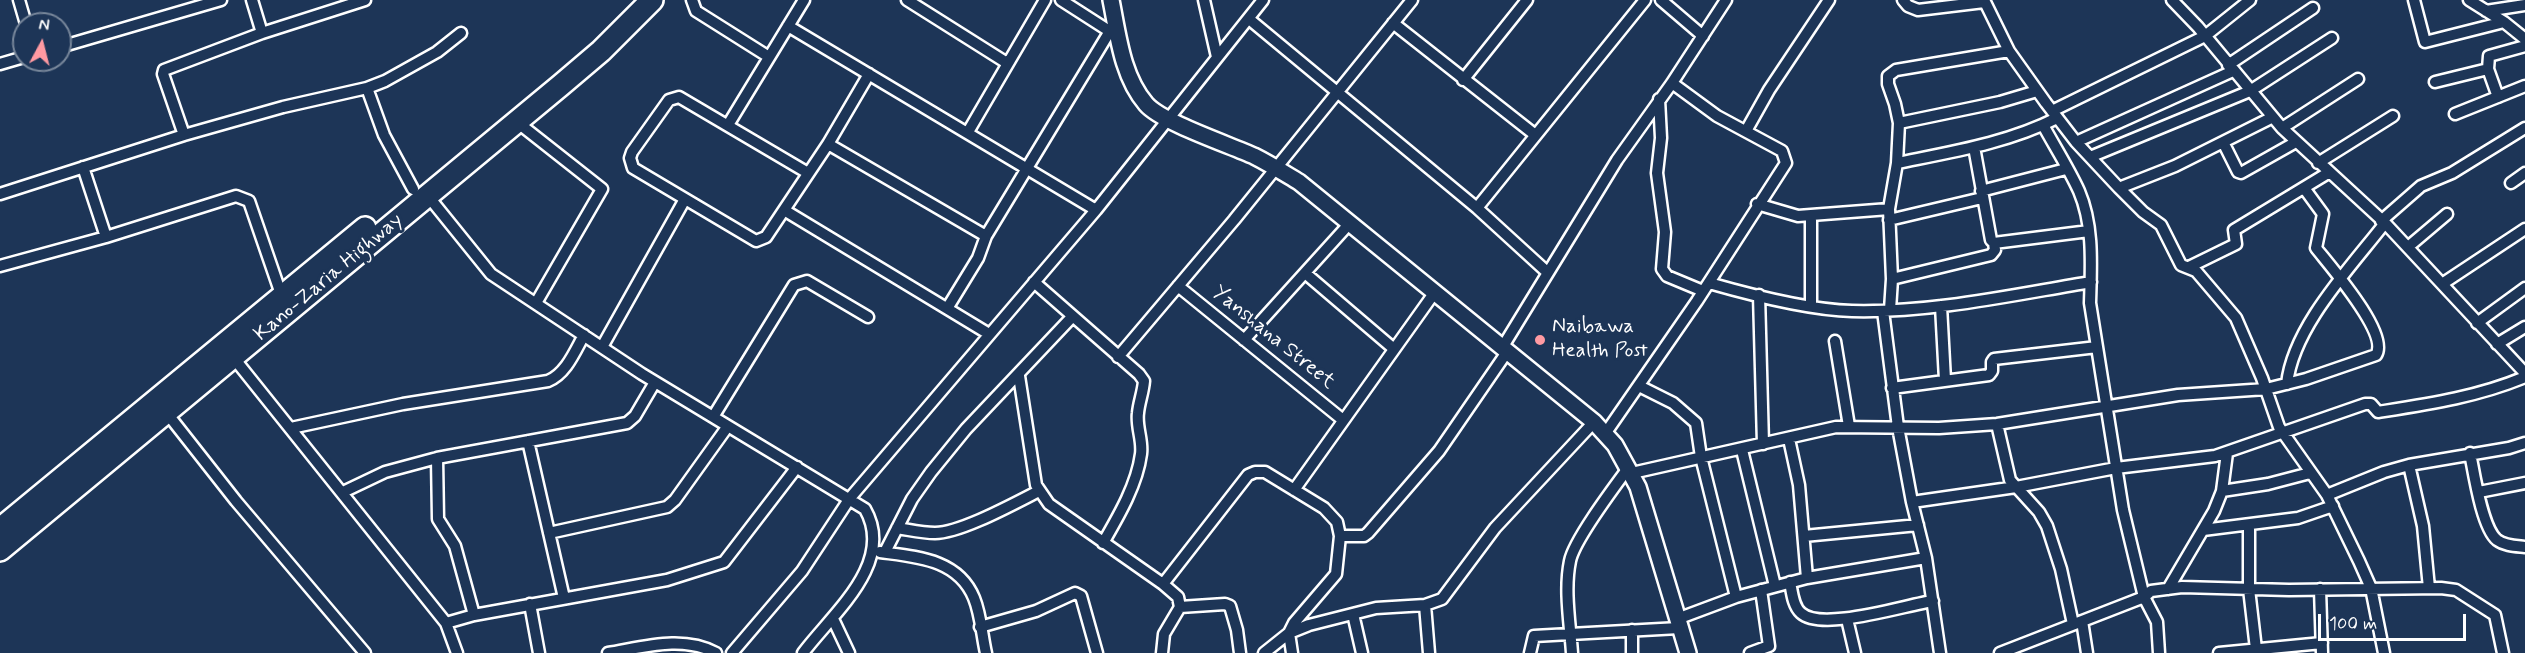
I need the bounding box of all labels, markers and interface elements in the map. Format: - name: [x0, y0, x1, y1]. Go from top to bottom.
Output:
- north arrow: [12, 12, 72, 72]
- text: N: [37, 15, 51, 37]
- street label: Kano-Zaria Highway: [249, 208, 409, 348]
- street label: Yanshana Street: [1206, 281, 1340, 395]
- place label: Naibawa Health Post: [1552, 315, 1648, 365]
- marker: Naibawa Health Post: [1533, 333, 1547, 347]
- scale bar: [2321, 602, 2470, 640]
- text: 100 m: [2329, 612, 2377, 636]

